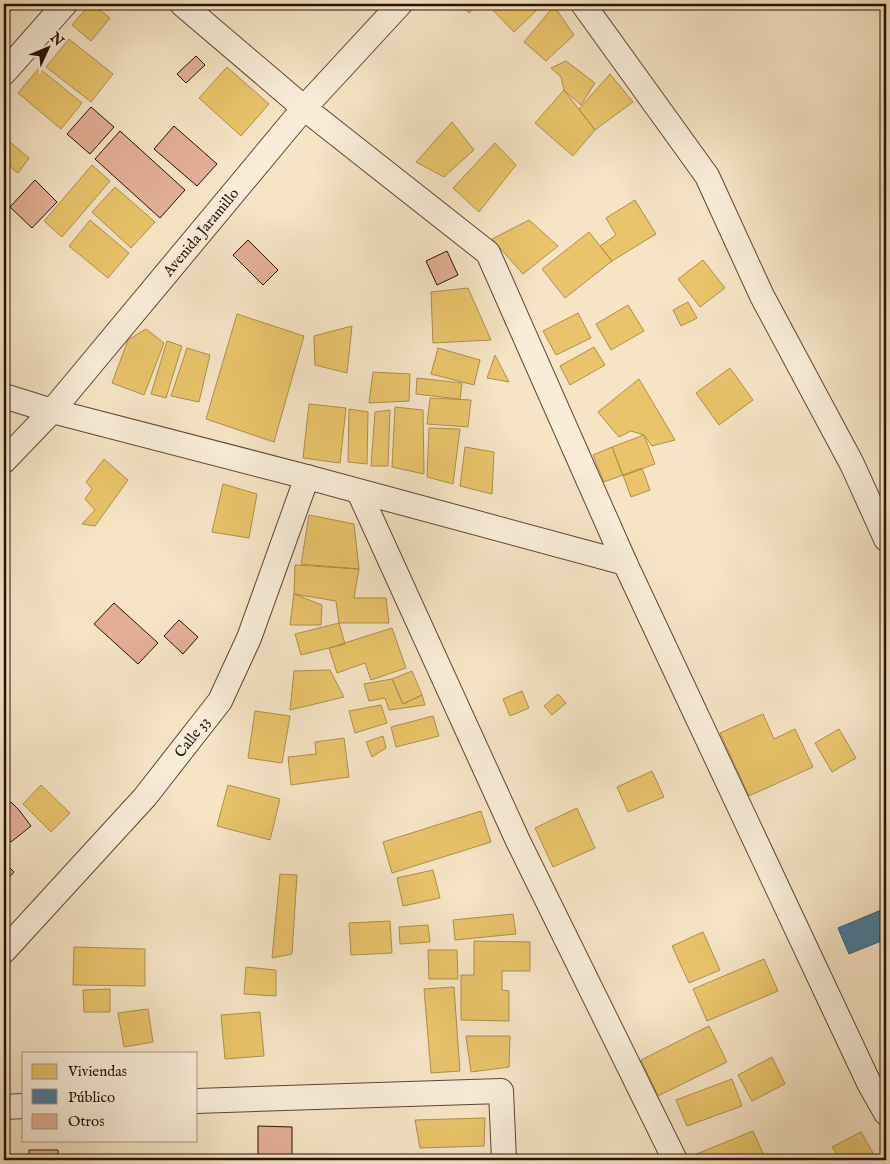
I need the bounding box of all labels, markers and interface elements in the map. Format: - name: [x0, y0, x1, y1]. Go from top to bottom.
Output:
- north arrow: [22, 22, 72, 72]
- text: N: [45, 28, 67, 50]
- street label: Avenida Jaramillo: [158, 184, 243, 281]
- street label: Calle 33: [170, 713, 214, 761]
- legend: [22, 1052, 198, 1142]
- text: Viviendas: [67, 1062, 127, 1081]
- text: Público: [68, 1088, 115, 1107]
- text: Otros: [68, 1112, 104, 1131]

